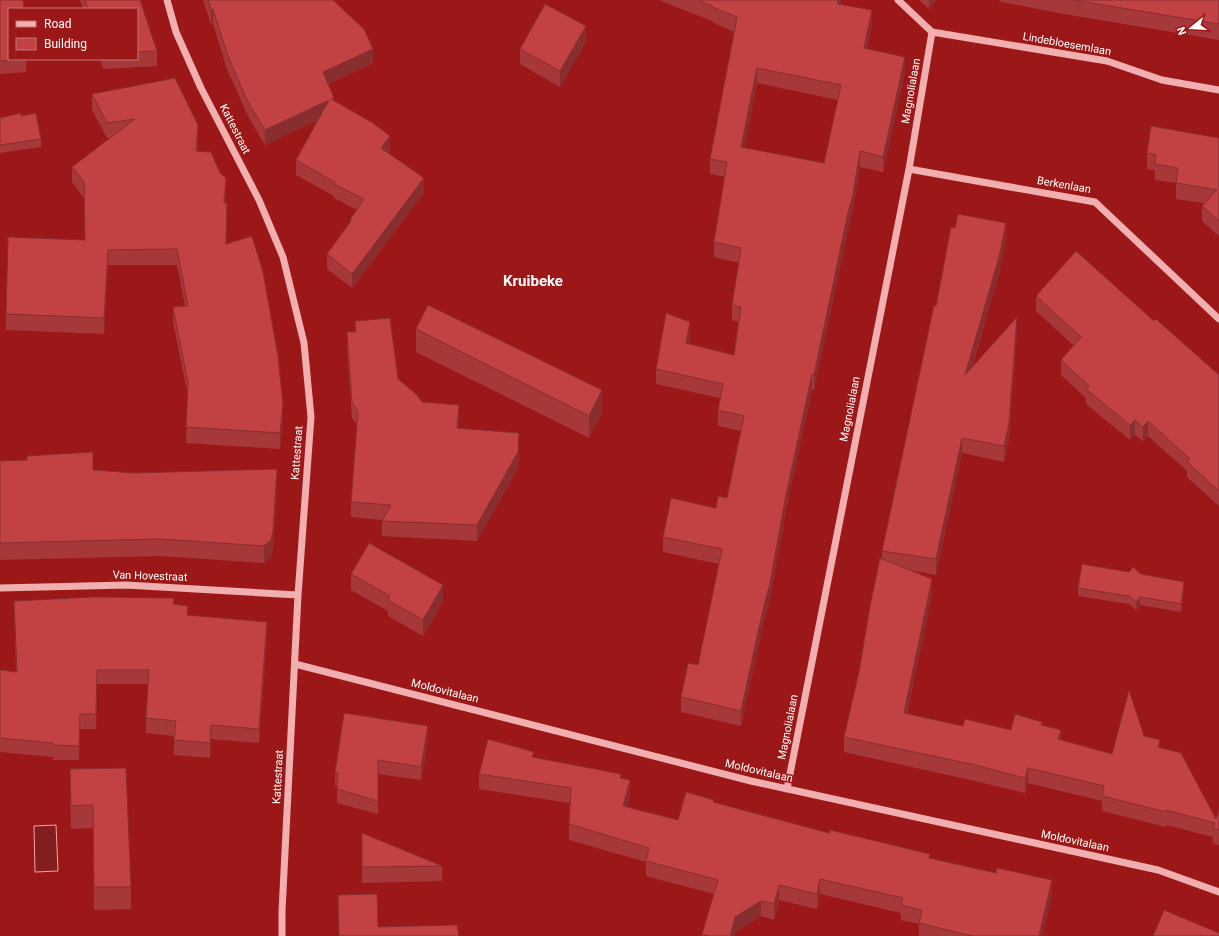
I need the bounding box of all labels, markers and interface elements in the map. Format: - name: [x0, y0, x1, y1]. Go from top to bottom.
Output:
- legend: [8, 8, 138, 60]
- north arrow: [1171, 8, 1211, 48]
- text: Road: [44, 17, 72, 31]
- text: N: [1175, 25, 1189, 37]
- street label: Lindebloesemlaan: [1022, 30, 1112, 58]
- text: Building: [44, 37, 87, 51]
- street label: Magnolialaan: [899, 57, 923, 125]
- street label: Kattestraat: [217, 102, 253, 156]
- street label: Berkenlaan: [1036, 174, 1092, 196]
- district label: Kruibeke: [503, 272, 563, 290]
- street label: Magnolialaan: [837, 375, 863, 443]
- street label: Kattestraat: [289, 425, 305, 481]
- street label: Van Hovestraat: [112, 568, 188, 584]
- street label: Moldovitalaan: [410, 676, 480, 706]
- street label: Magnolialaan: [775, 693, 801, 761]
- street label: Kattestraat: [270, 749, 286, 804]
- street label: Moldovitalaan: [724, 757, 794, 785]
- street label: Moldovitalaan: [1040, 827, 1110, 855]

